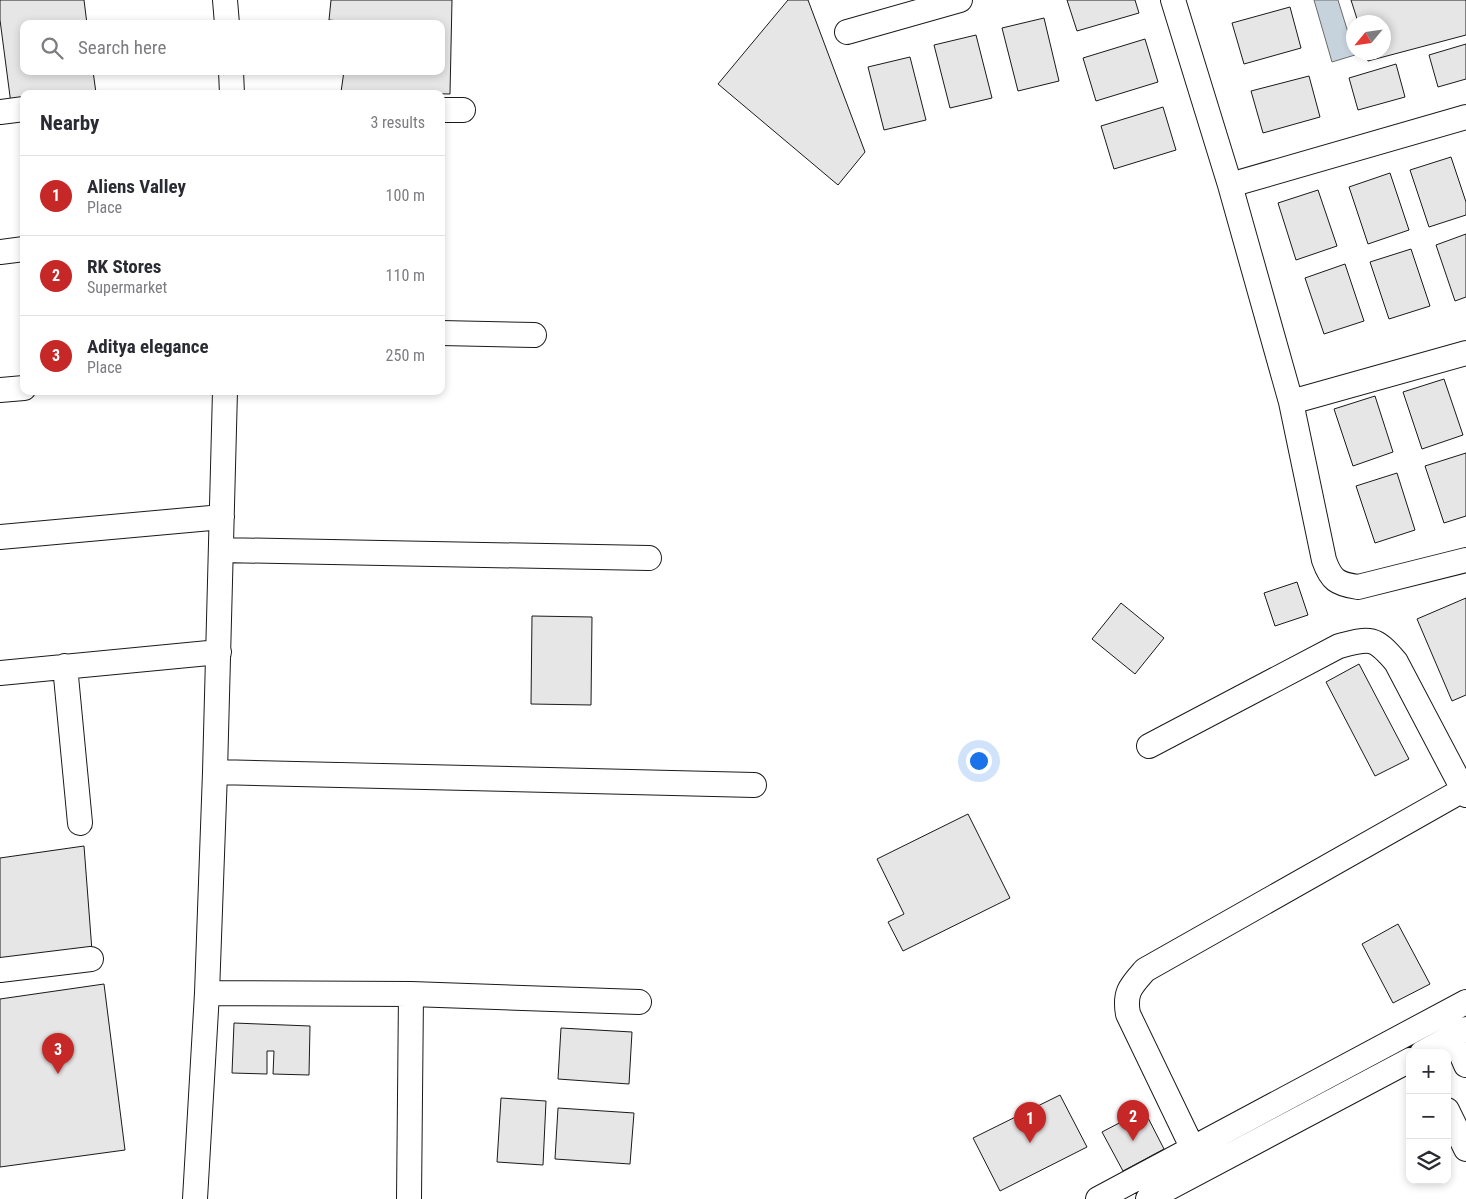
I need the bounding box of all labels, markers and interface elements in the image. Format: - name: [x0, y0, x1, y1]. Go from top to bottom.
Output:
- north arrow: [1346, 15, 1391, 60]
- search box: [20, 20, 445, 75]
- icon: search: [38, 34, 66, 62]
- text: Search here: [78, 36, 166, 59]
- text: Nearby: [40, 111, 99, 135]
- text: 3 results: [370, 113, 425, 132]
- text: Aliens Valley: [87, 175, 186, 198]
- text: 1: [52, 186, 60, 205]
- text: 100 m: [386, 186, 425, 205]
- text: Place: [87, 198, 122, 217]
- text: RK Stores: [87, 255, 162, 278]
- text: 2: [52, 266, 60, 285]
- text: 110 m: [386, 266, 425, 285]
- text: Supermarket: [87, 278, 167, 297]
- text: Aditya elegance: [87, 335, 209, 358]
- text: 3: [52, 346, 60, 365]
- text: 250 m: [386, 346, 425, 365]
- text: Place: [87, 358, 122, 377]
- your location: [966, 748, 992, 774]
- pin: 3: [42, 1033, 74, 1074]
- map controls: [1406, 1049, 1451, 1184]
- button: +: [1406, 1049, 1451, 1094]
- button: −: [1406, 1094, 1451, 1139]
- pin: 2: [1117, 1100, 1149, 1141]
- pin: 1: [1014, 1102, 1046, 1143]
- button: layers: [1406, 1139, 1451, 1184]

